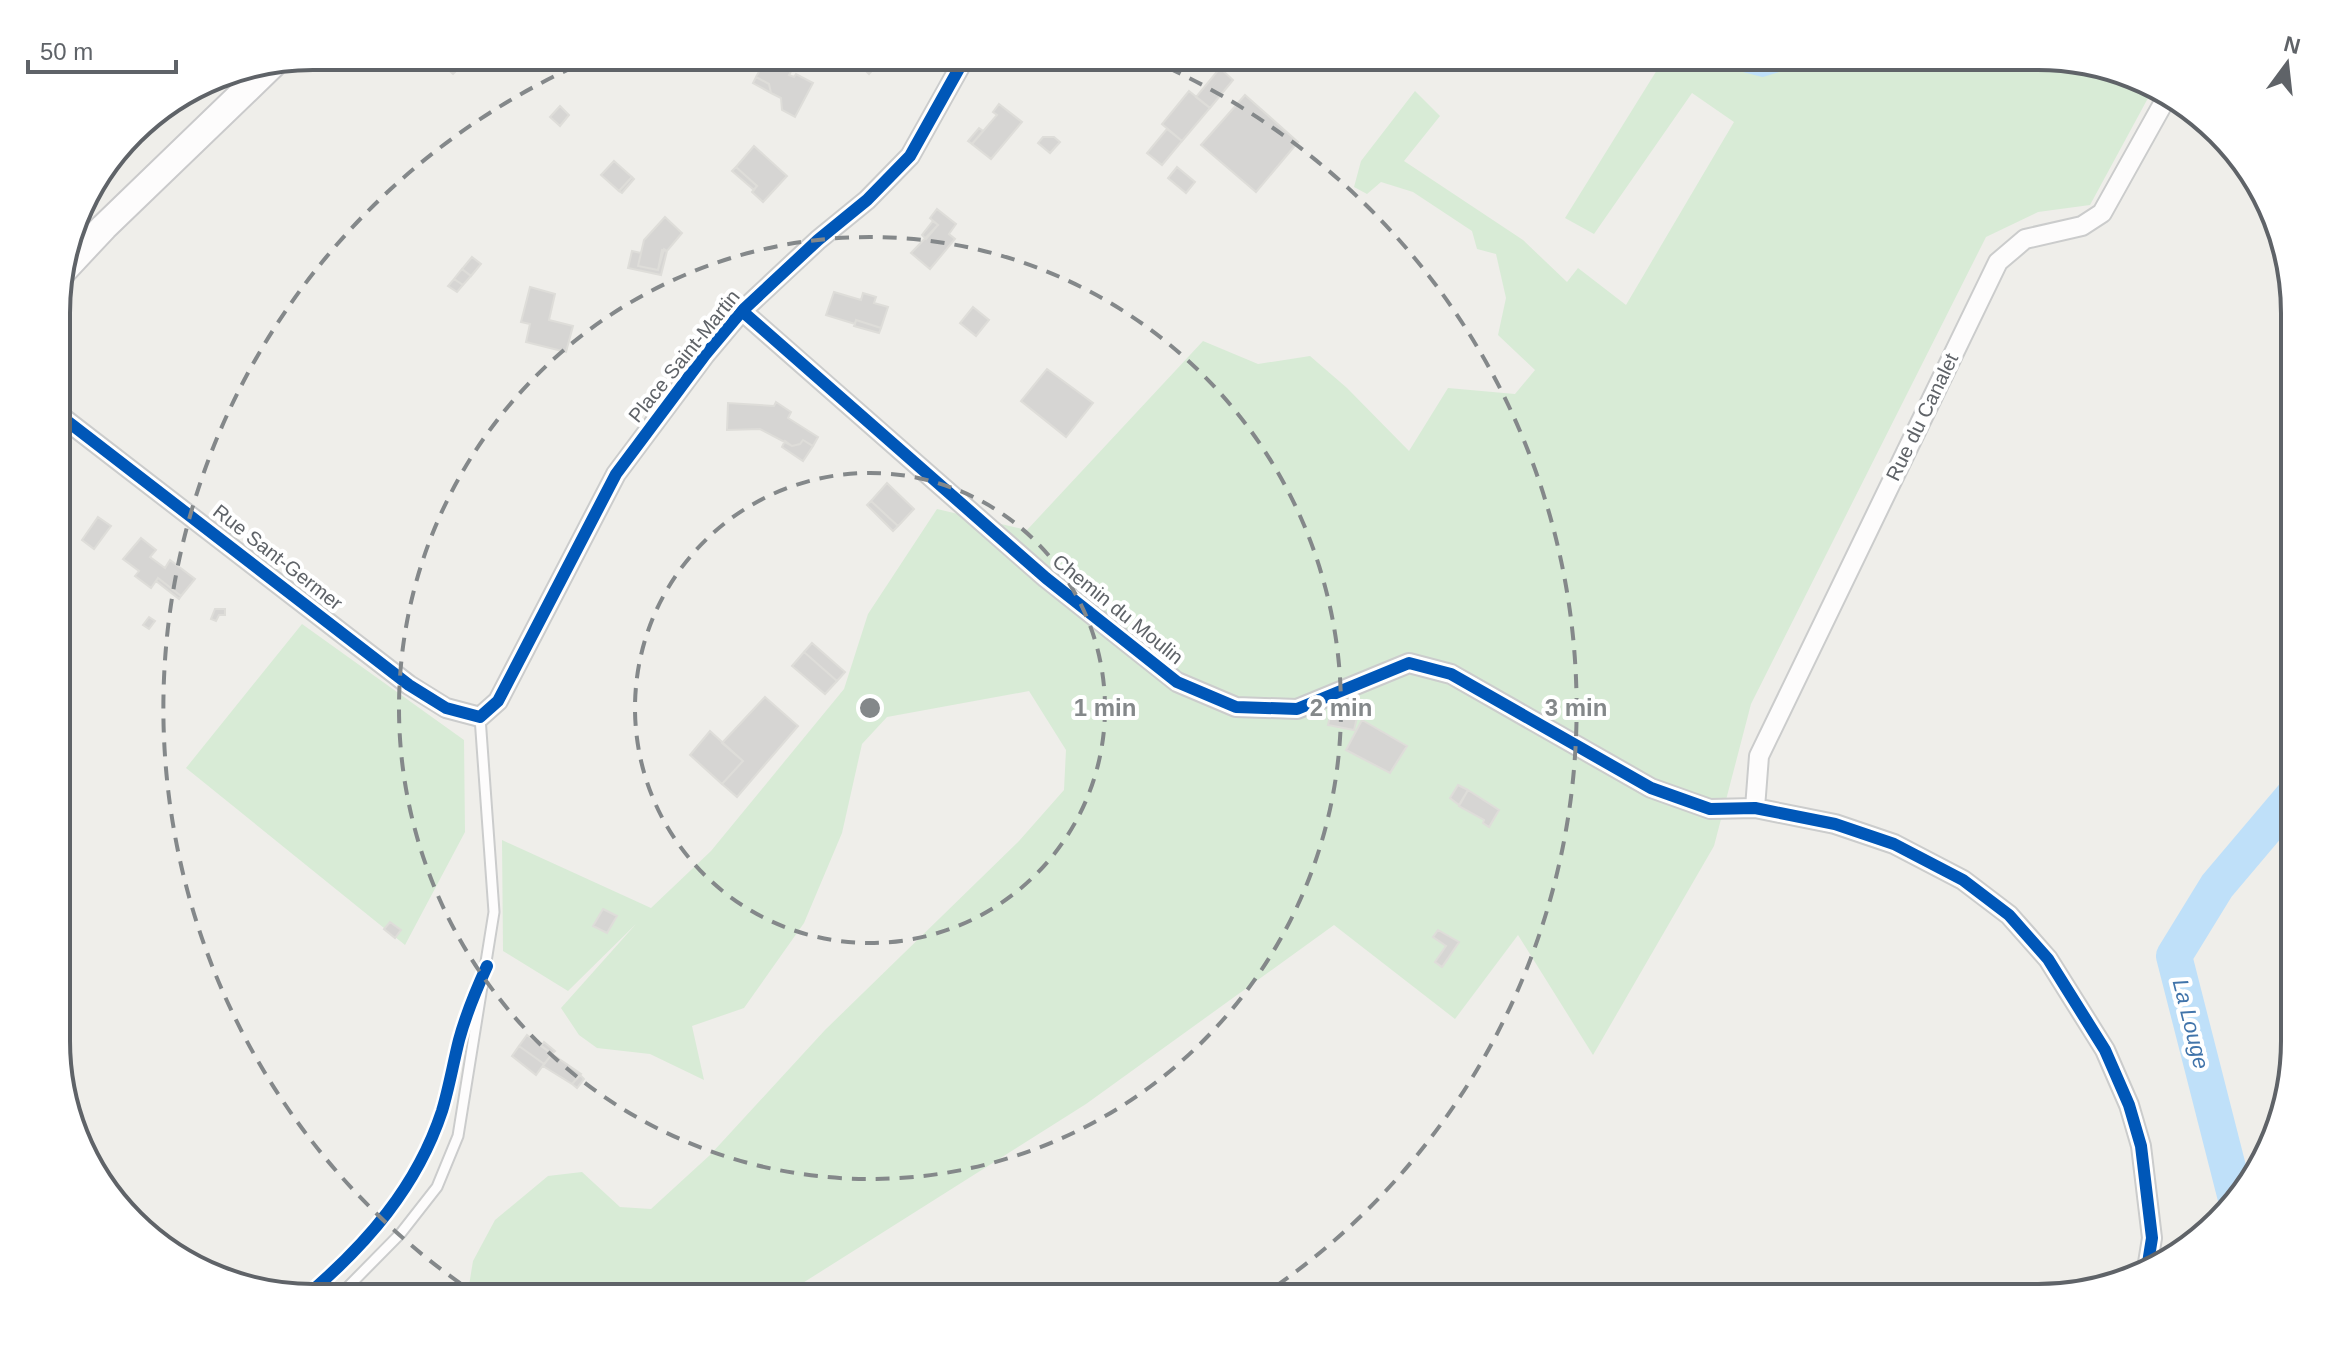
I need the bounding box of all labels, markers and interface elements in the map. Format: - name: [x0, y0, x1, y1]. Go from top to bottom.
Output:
- scale bar: [28, 24, 176, 74]
- north arrow: [2247, 24, 2327, 104]
- text: N: [2281, 31, 2303, 59]
- text: 50 m: [40, 38, 93, 65]
- street label: Place Saint-Martin: [624, 286, 744, 426]
- street label: Rue du Canalet: [1882, 349, 1963, 484]
- street label: Rue Sant-Germer: [209, 500, 347, 614]
- street label: Chemin du Moulin: [1048, 550, 1188, 668]
- centre of rings: [856, 694, 884, 722]
- text: 1 min: [1074, 694, 1136, 721]
- text: 2 min: [1310, 694, 1372, 721]
- text: 3 min: [1545, 694, 1607, 721]
- water label: La Louge: [2168, 976, 2214, 1072]

